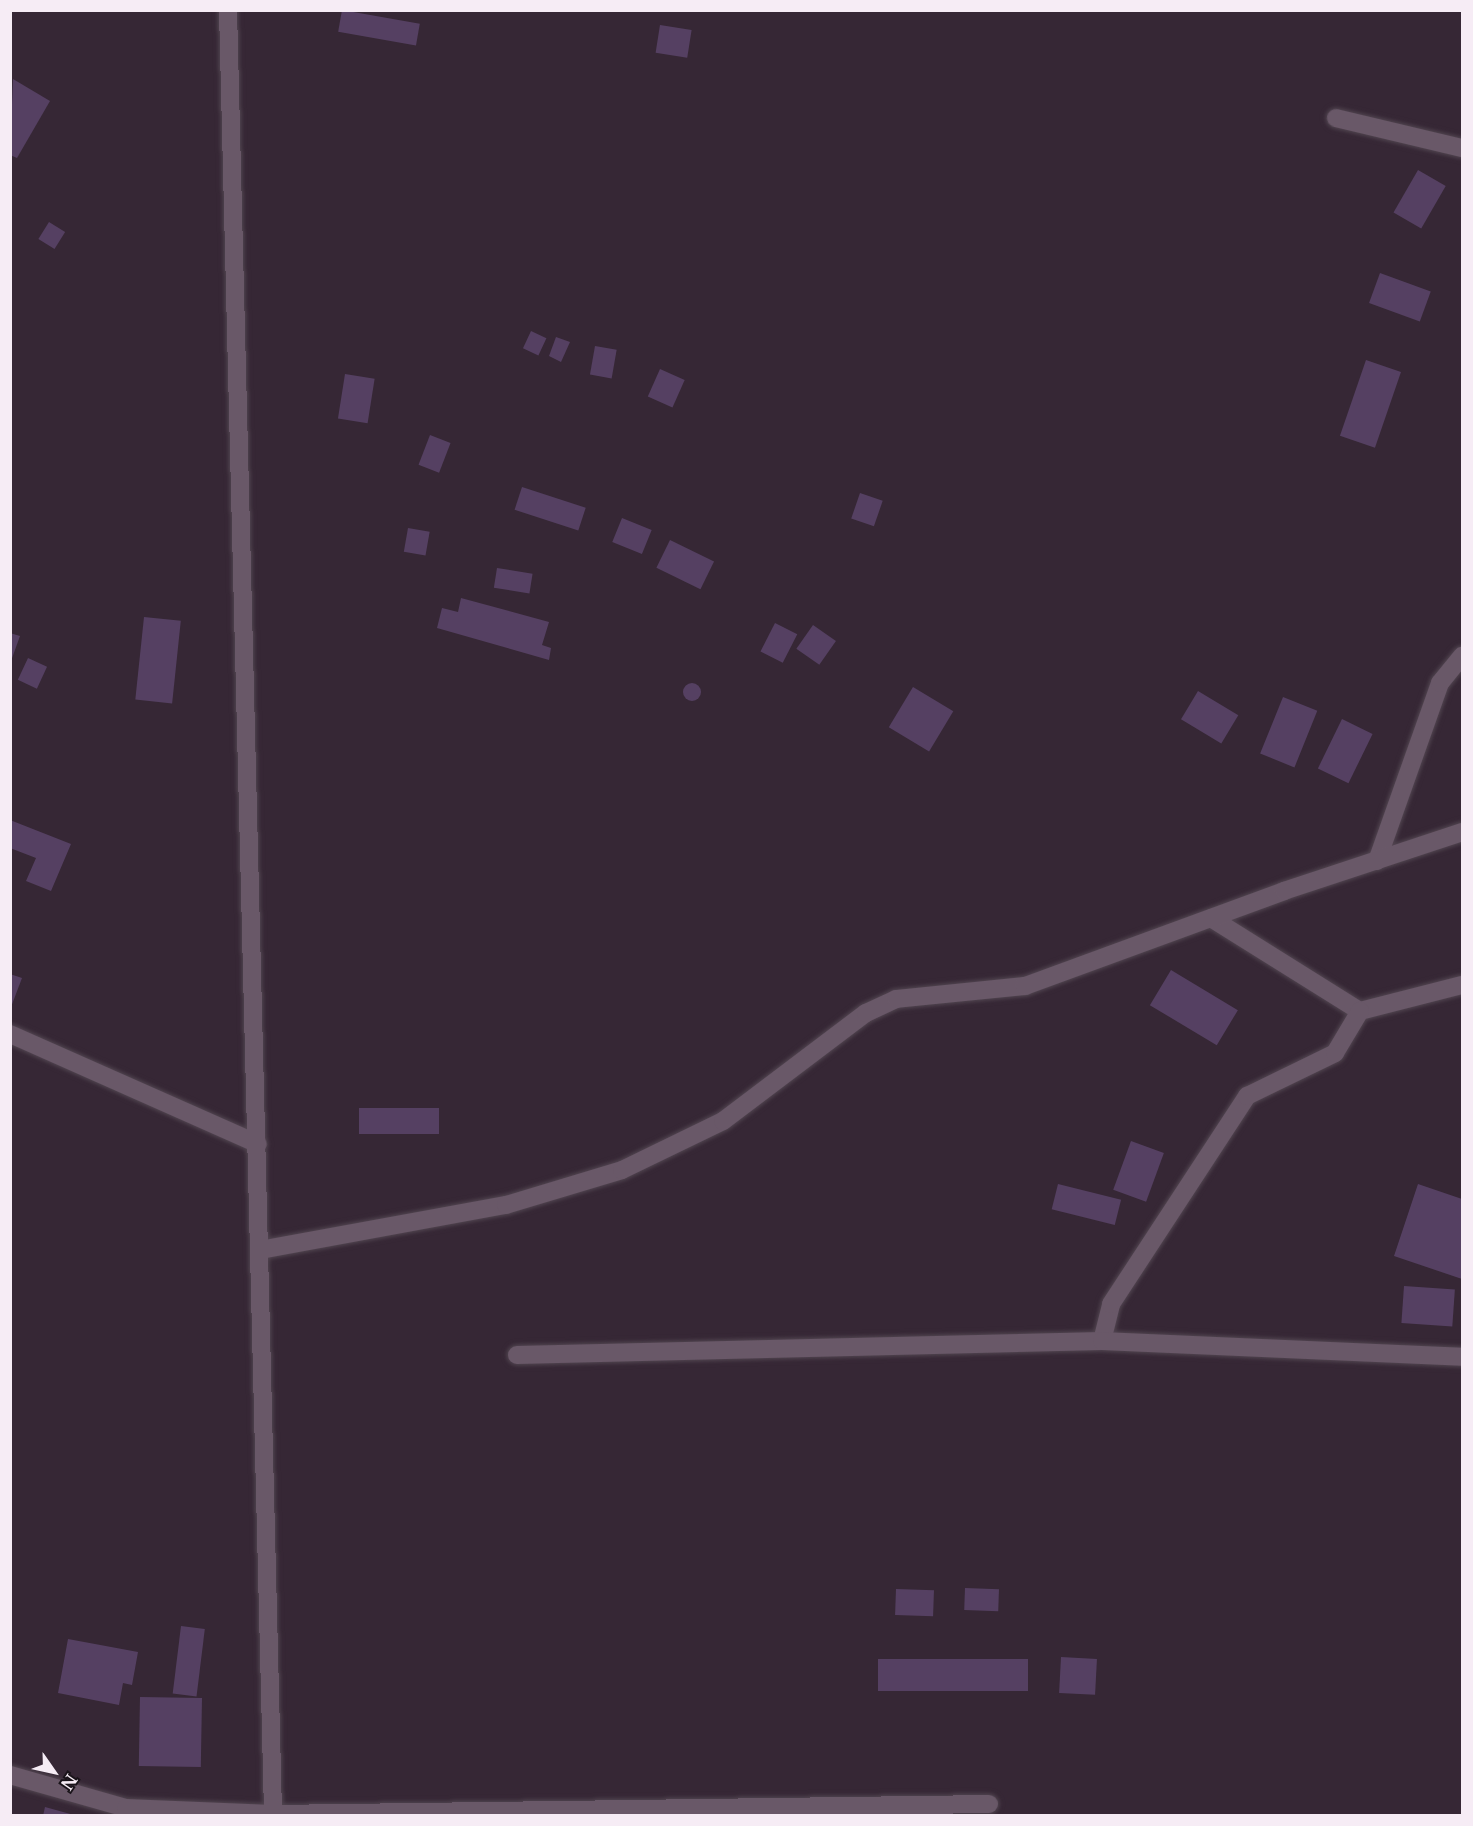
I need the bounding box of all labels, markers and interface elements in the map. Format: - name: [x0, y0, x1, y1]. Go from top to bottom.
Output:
- north arrow: [24, 1742, 84, 1802]
- text: N: [56, 1770, 81, 1794]

